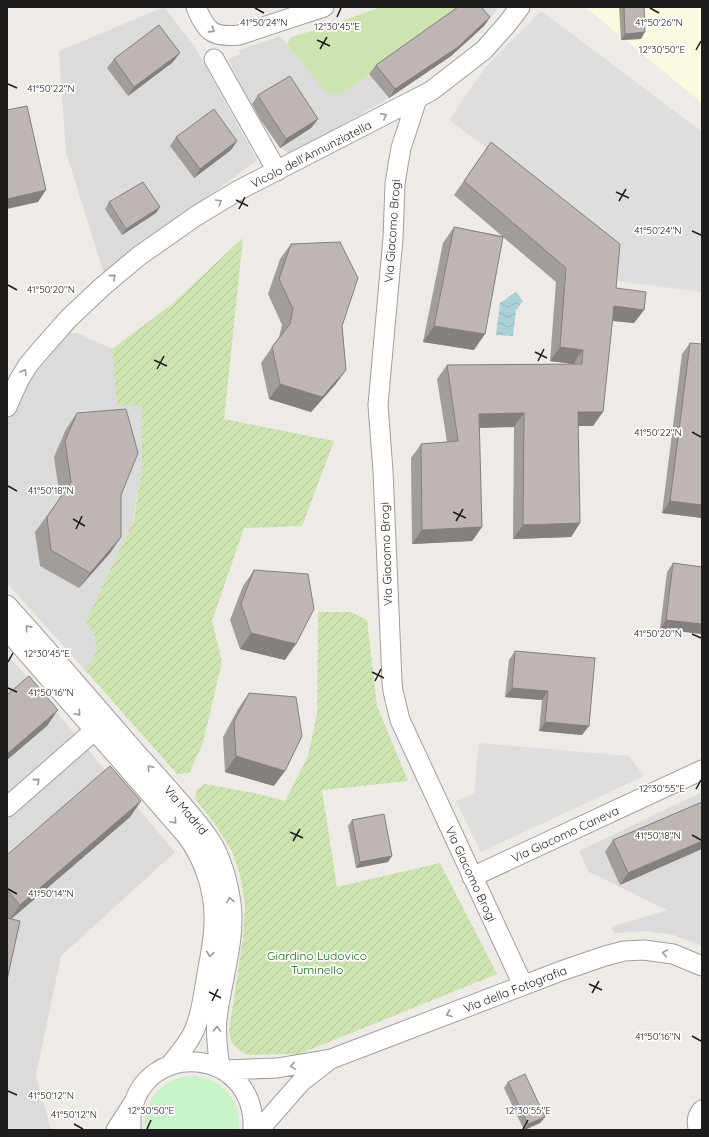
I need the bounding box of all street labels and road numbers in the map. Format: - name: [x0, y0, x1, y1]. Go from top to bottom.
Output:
- street label: Vicolo dell'Annunziatella: [248, 117, 374, 191]
- street label: Via Giacomo Brogi: [381, 179, 403, 283]
- street label: Via Giacomo Brogi: [377, 502, 395, 606]
- street label: Via Madrid: [161, 782, 211, 838]
- street label: Via Giacomo Caneva: [509, 803, 621, 865]
- street label: Via Giacomo Brogi: [442, 824, 500, 924]
- street label: Via della Fotografia: [461, 962, 569, 1016]

